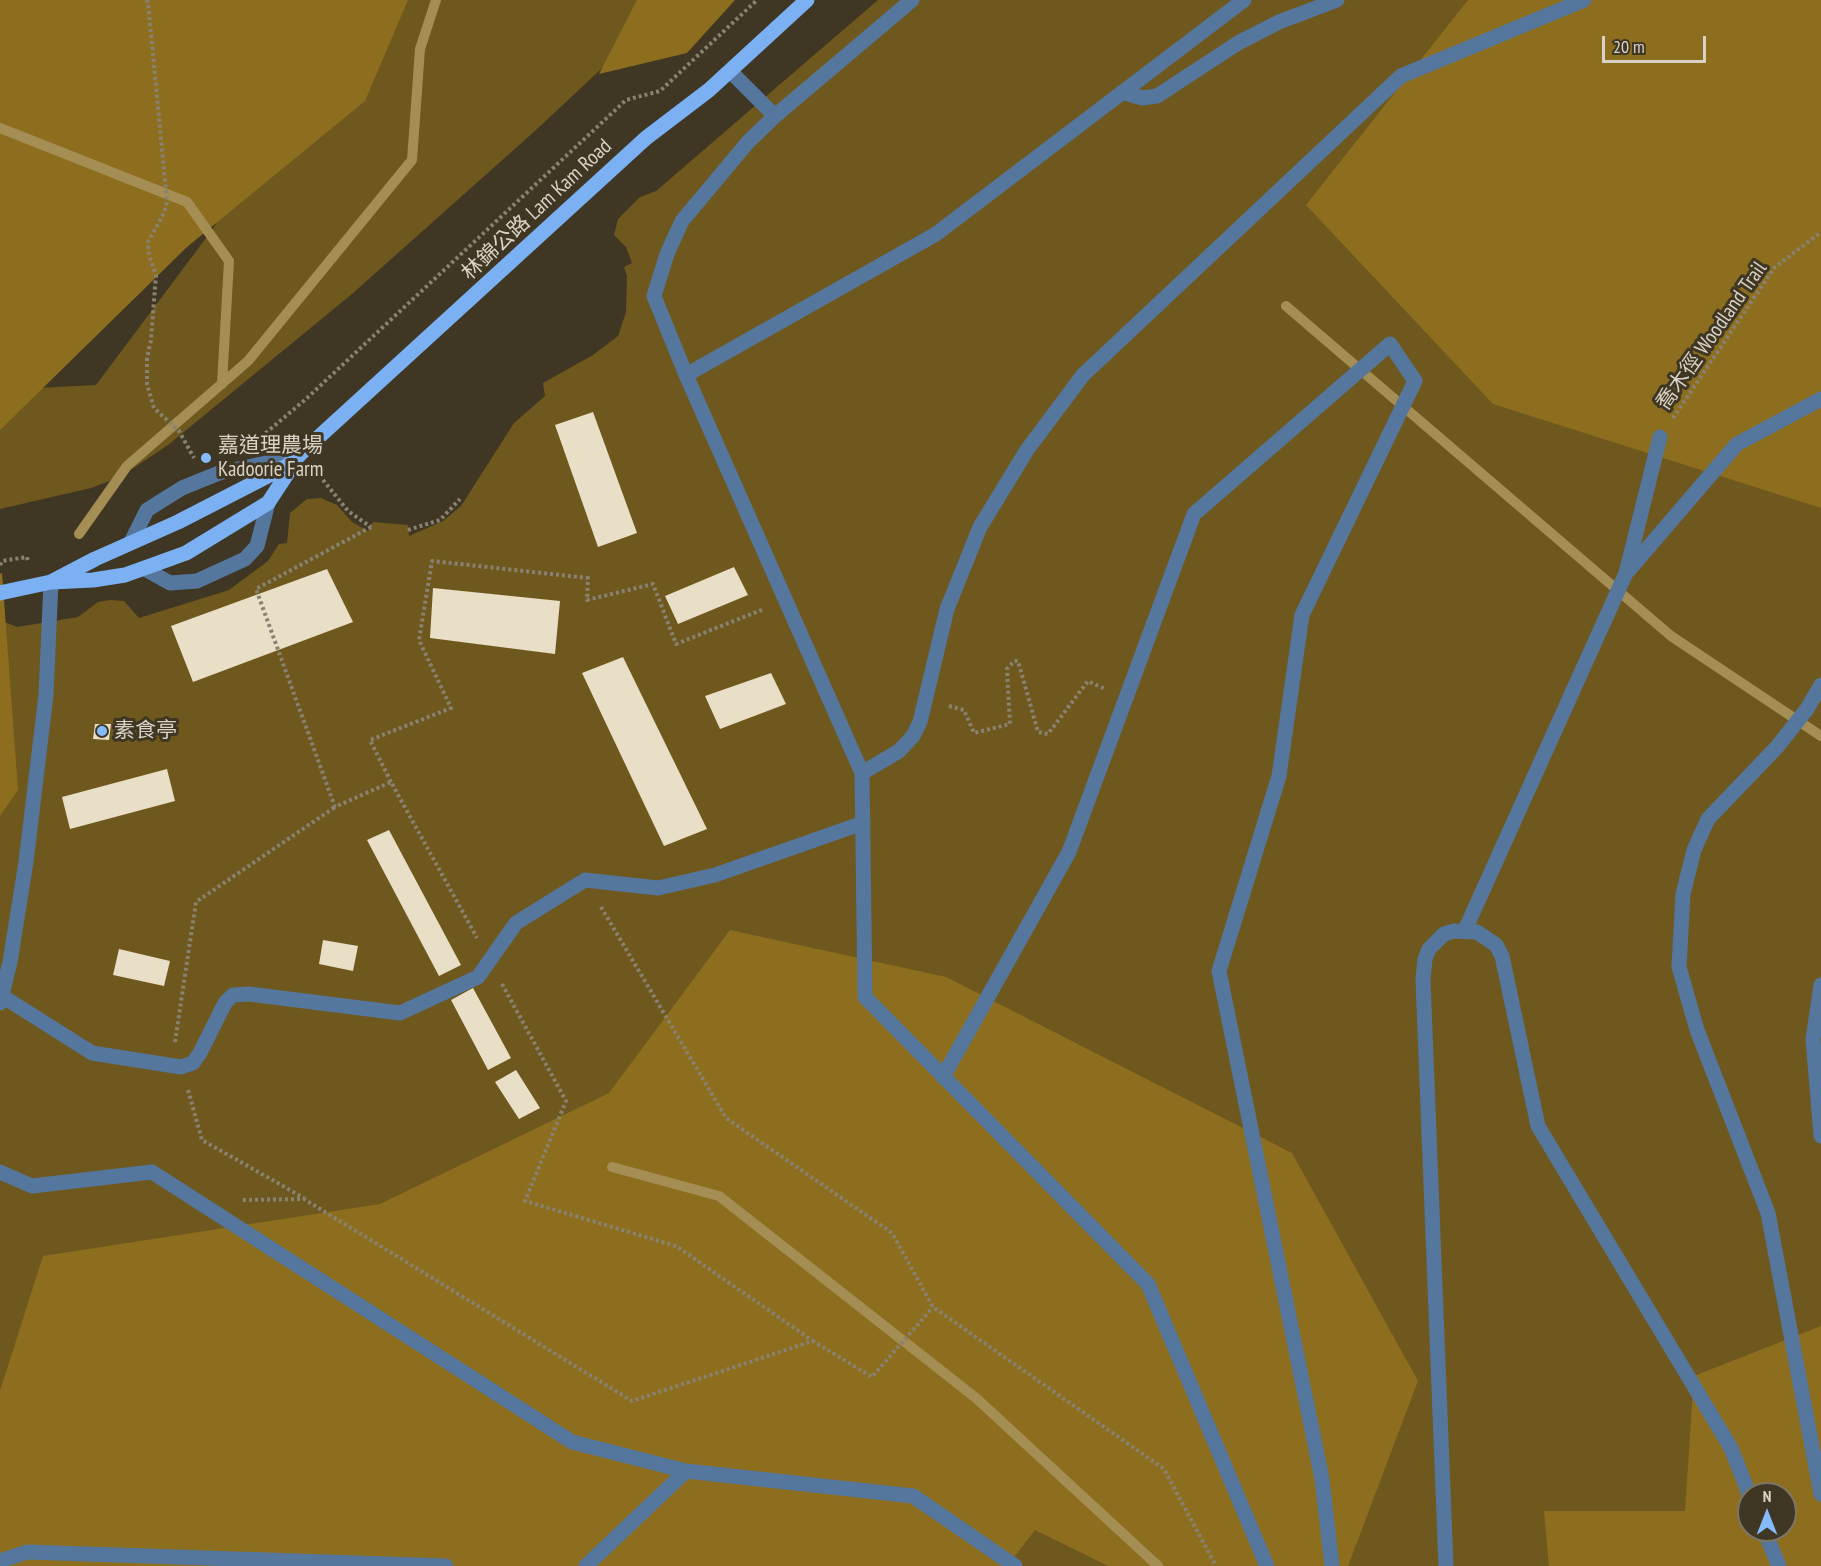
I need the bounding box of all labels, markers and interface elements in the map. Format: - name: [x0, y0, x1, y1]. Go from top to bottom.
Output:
- scale bar: [1605, 24, 1708, 62]
- text: 20 m: [1613, 35, 1645, 58]
- street label: 林錦公路 Lam Kam Road: [457, 134, 617, 286]
- street label: 喬木徑 Woodland Trail: [1651, 257, 1773, 415]
- place label: 嘉道理農場 Kadoorie Farm: [218, 433, 323, 483]
- marker: 嘉道理農場 Kadoorie Farm: [199, 451, 213, 465]
- place label: 素食亭: [114, 718, 177, 744]
- marker: 素食亭: [95, 724, 109, 738]
- north arrow: [1737, 1482, 1797, 1542]
- text: N: [1763, 1486, 1771, 1506]

